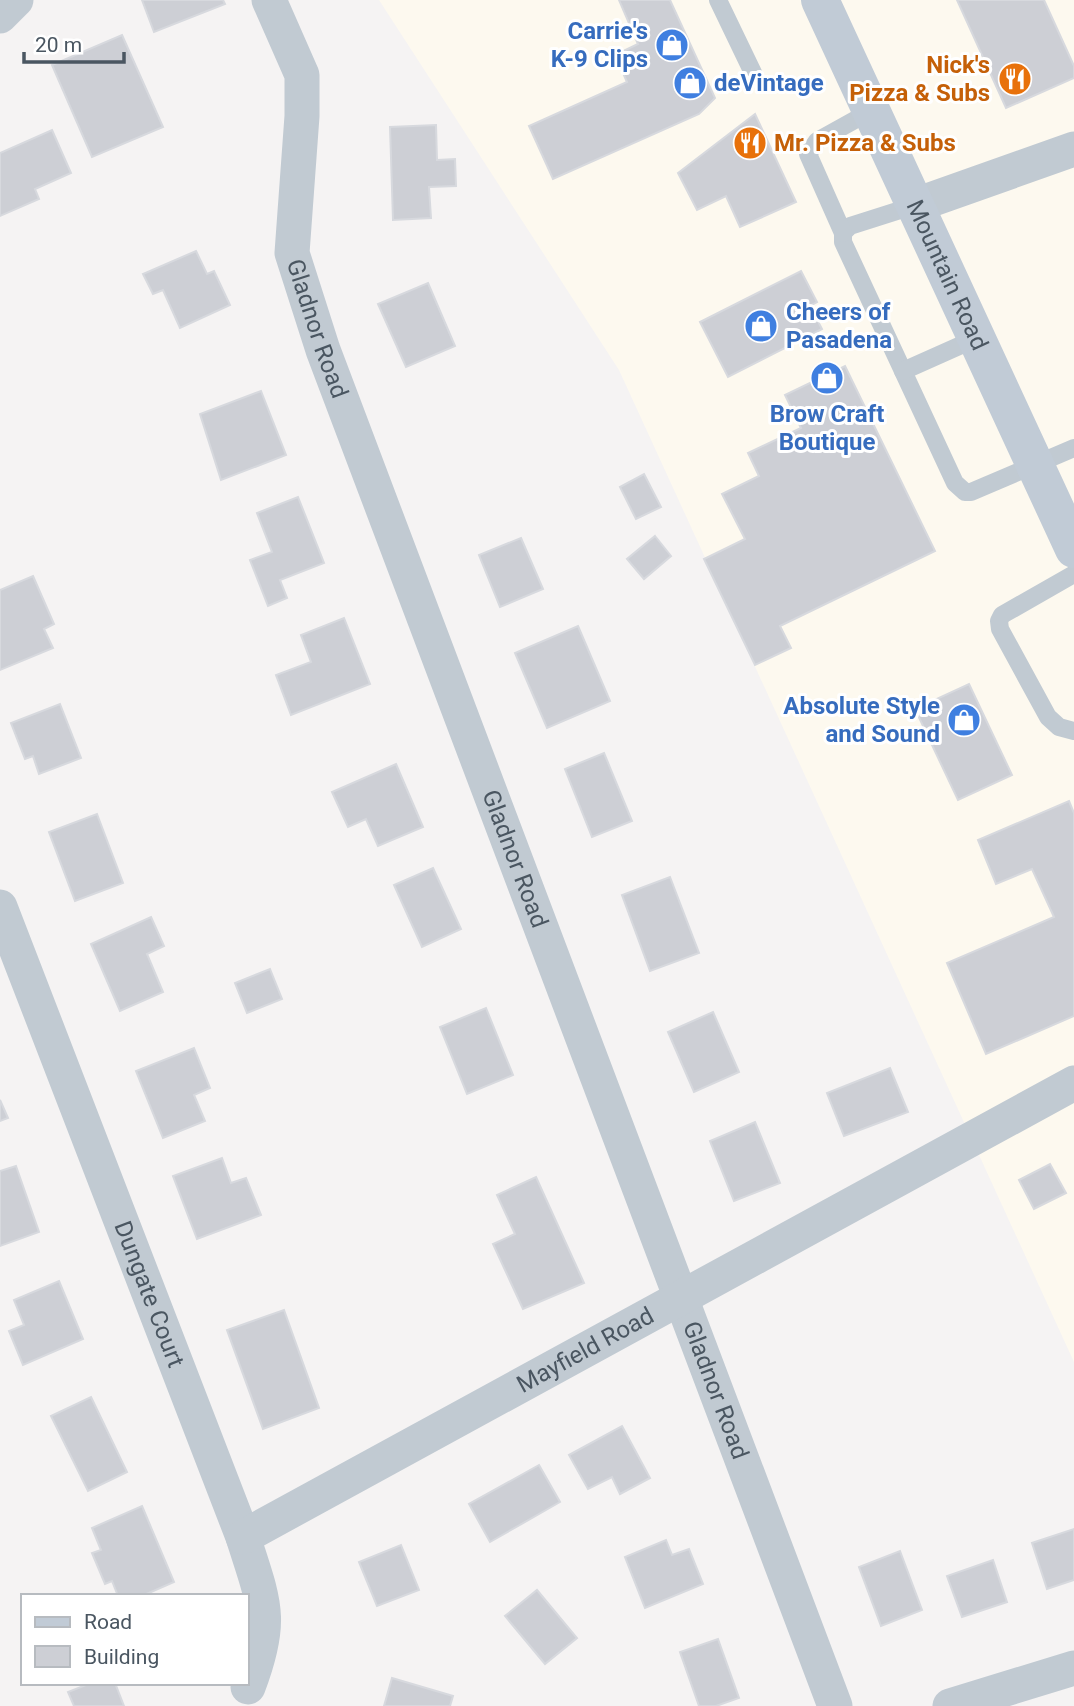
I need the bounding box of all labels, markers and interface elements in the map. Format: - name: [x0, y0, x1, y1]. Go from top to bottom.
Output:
- place label: Carrie's K-9 Clips: [551, 17, 648, 73]
- scale bar: [24, 21, 124, 65]
- shop icon: Carrie's K-9 Clips: [653, 26, 691, 64]
- text: 20 m: [35, 33, 82, 57]
- place label: Nick's Pizza & Subs: [849, 51, 990, 107]
- restaurant icon: Nick's Pizza & Subs: [996, 60, 1034, 98]
- shop icon: deVintage: [671, 64, 709, 102]
- place label: deVintage: [714, 69, 824, 97]
- restaurant icon: Mr. Pizza & Subs: [731, 124, 769, 162]
- place label: Mr. Pizza & Subs: [774, 129, 956, 157]
- street label: Mountain Road: [900, 196, 994, 354]
- street label: Gladnor Road: [281, 256, 354, 402]
- place label: Cheers of Pasadena: [786, 298, 892, 354]
- shop icon: Cheers of Pasadena: [742, 307, 780, 345]
- shop icon: Brow Craft Boutique: [808, 359, 846, 397]
- place label: Brow Craft Boutique: [770, 400, 884, 456]
- place label: Absolute Style and Sound: [783, 692, 940, 748]
- shop icon: Absolute Style and Sound: [945, 701, 983, 739]
- street label: Gladnor Road: [476, 786, 554, 932]
- street label: Dungate Court: [108, 1217, 190, 1371]
- street label: Mayfield Road: [512, 1301, 659, 1399]
- street label: Gladnor Road: [677, 1317, 754, 1463]
- legend: [21, 1594, 248, 1685]
- text: Road: [84, 1610, 132, 1634]
- text: Building: [84, 1645, 159, 1669]

